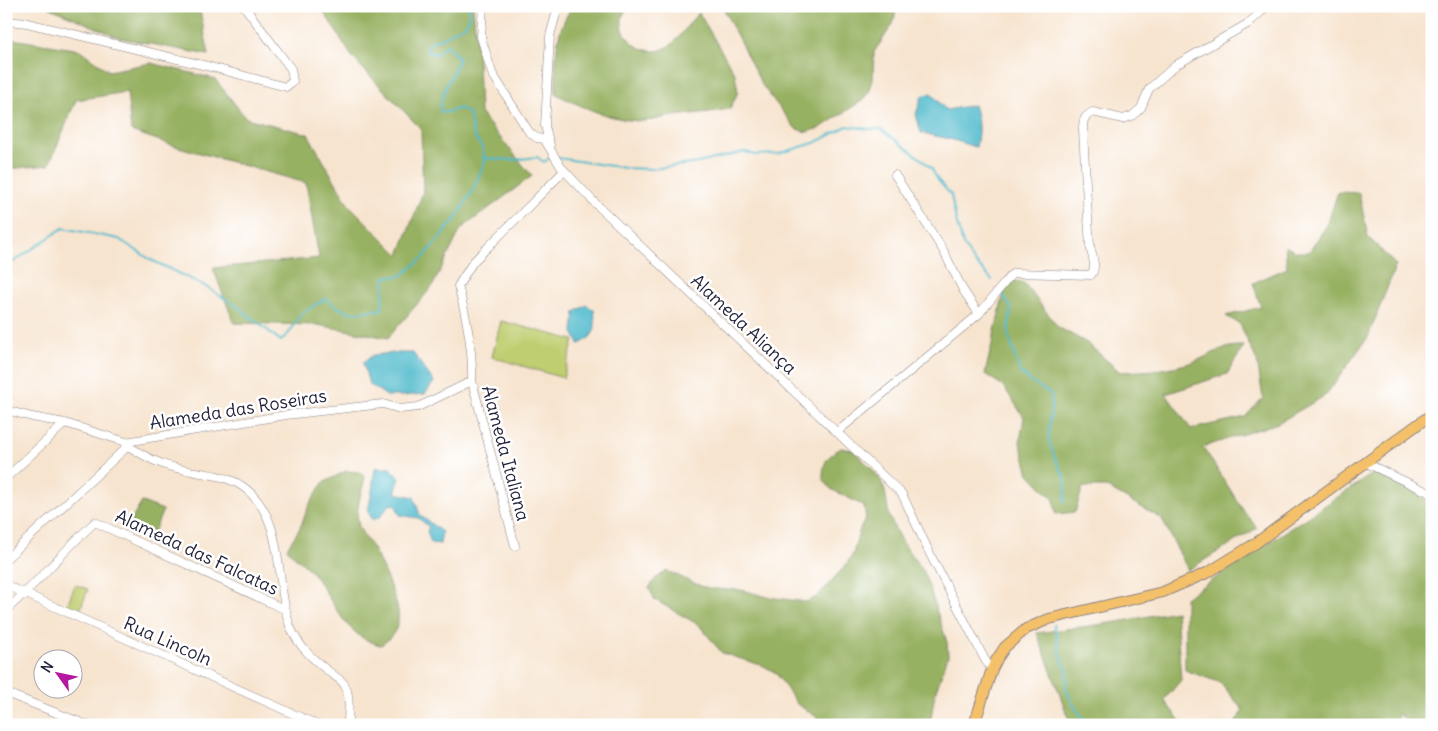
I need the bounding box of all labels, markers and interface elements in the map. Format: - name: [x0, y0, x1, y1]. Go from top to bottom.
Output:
- street label: Alameda Aliança: [686, 269, 802, 379]
- street label: Alameda Italiana: [477, 383, 535, 523]
- street label: Alameda das Roseiras: [148, 384, 328, 434]
- street label: Alameda das Falcatas: [112, 504, 282, 600]
- street label: Rua Lincoln: [120, 611, 216, 671]
- north arrow: [32, 648, 82, 698]
- text: N: [37, 658, 57, 676]

